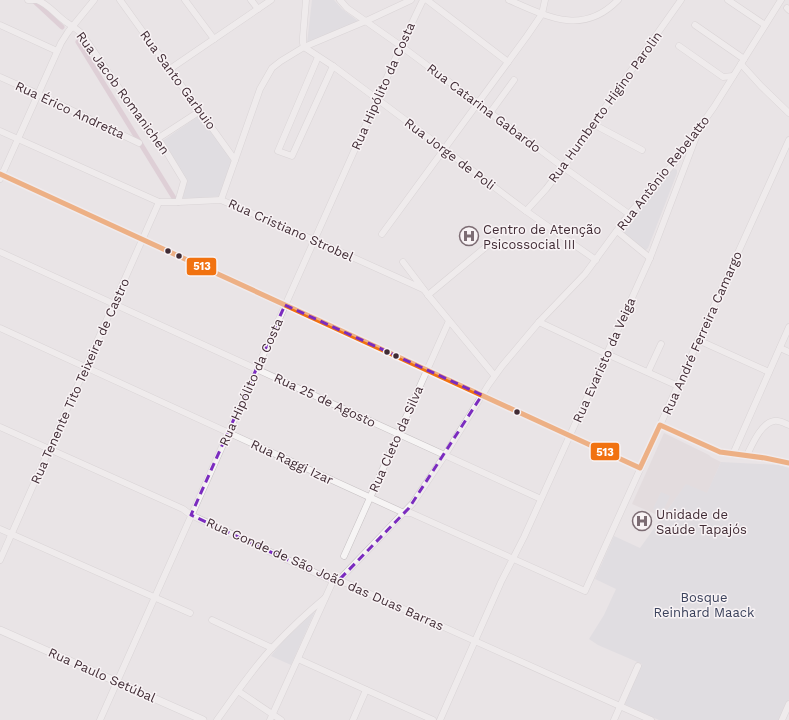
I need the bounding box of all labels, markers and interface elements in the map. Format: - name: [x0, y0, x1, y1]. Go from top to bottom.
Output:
- street label: Rua Hipólito da Costa: [348, 19, 418, 152]
- street label: Rua Santo Garbuio: [137, 28, 219, 133]
- street label: Rua Humberto Higino Parolin: [545, 28, 665, 186]
- street label: Rua Jacob Romanichen: [73, 29, 173, 157]
- street label: Rua Catarina Gabardo: [424, 60, 544, 156]
- street label: Rua Érico Andretta: [13, 77, 128, 142]
- street label: Rua Antônio Rebelatto: [614, 112, 713, 233]
- street label: Rua Jorge de Poli: [402, 115, 498, 193]
- street label: Rua Cristiano Strobel: [226, 196, 356, 264]
- place label: Centro de Atenção Psicossocial III: [483, 222, 601, 252]
- hospital icon: Centro de Atenção Psicossocial III: [458, 225, 480, 247]
- unlabelled marker: [163, 246, 173, 256]
- street label: Rua André Ferreira Camargo: [659, 249, 745, 417]
- unlabelled marker: [174, 251, 184, 261]
- line badge: 513: [186, 257, 217, 276]
- text: 513: [193, 260, 211, 273]
- street label: Rua Tenente Tito Teixeira de Castro: [28, 276, 132, 486]
- street label: Rua Evaristo da Veiga: [570, 295, 639, 425]
- street label: Rua Hipólito da Costa: [216, 315, 286, 448]
- unlabelled marker: [382, 347, 392, 357]
- unlabelled marker: [391, 351, 401, 361]
- street label: Rua 25 de Agosto: [272, 370, 378, 430]
- street label: Rua Cleto da Silva: [366, 383, 426, 495]
- unlabelled marker: [512, 407, 522, 417]
- street label: Rua Raggi Izar: [248, 436, 336, 488]
- line badge: 513: [590, 442, 620, 461]
- text: 513: [596, 446, 614, 459]
- place label: Unidade de Saúde Tapajós: [656, 507, 747, 537]
- hospital icon: Unidade de Saúde Tapajós: [631, 510, 653, 532]
- street label: Rua Conde de São João das Duas Barras: [204, 515, 446, 633]
- park label: Bosque Reinhard Maack: [654, 590, 755, 620]
- street label: Rua Paulo Setúbal: [46, 645, 158, 705]

